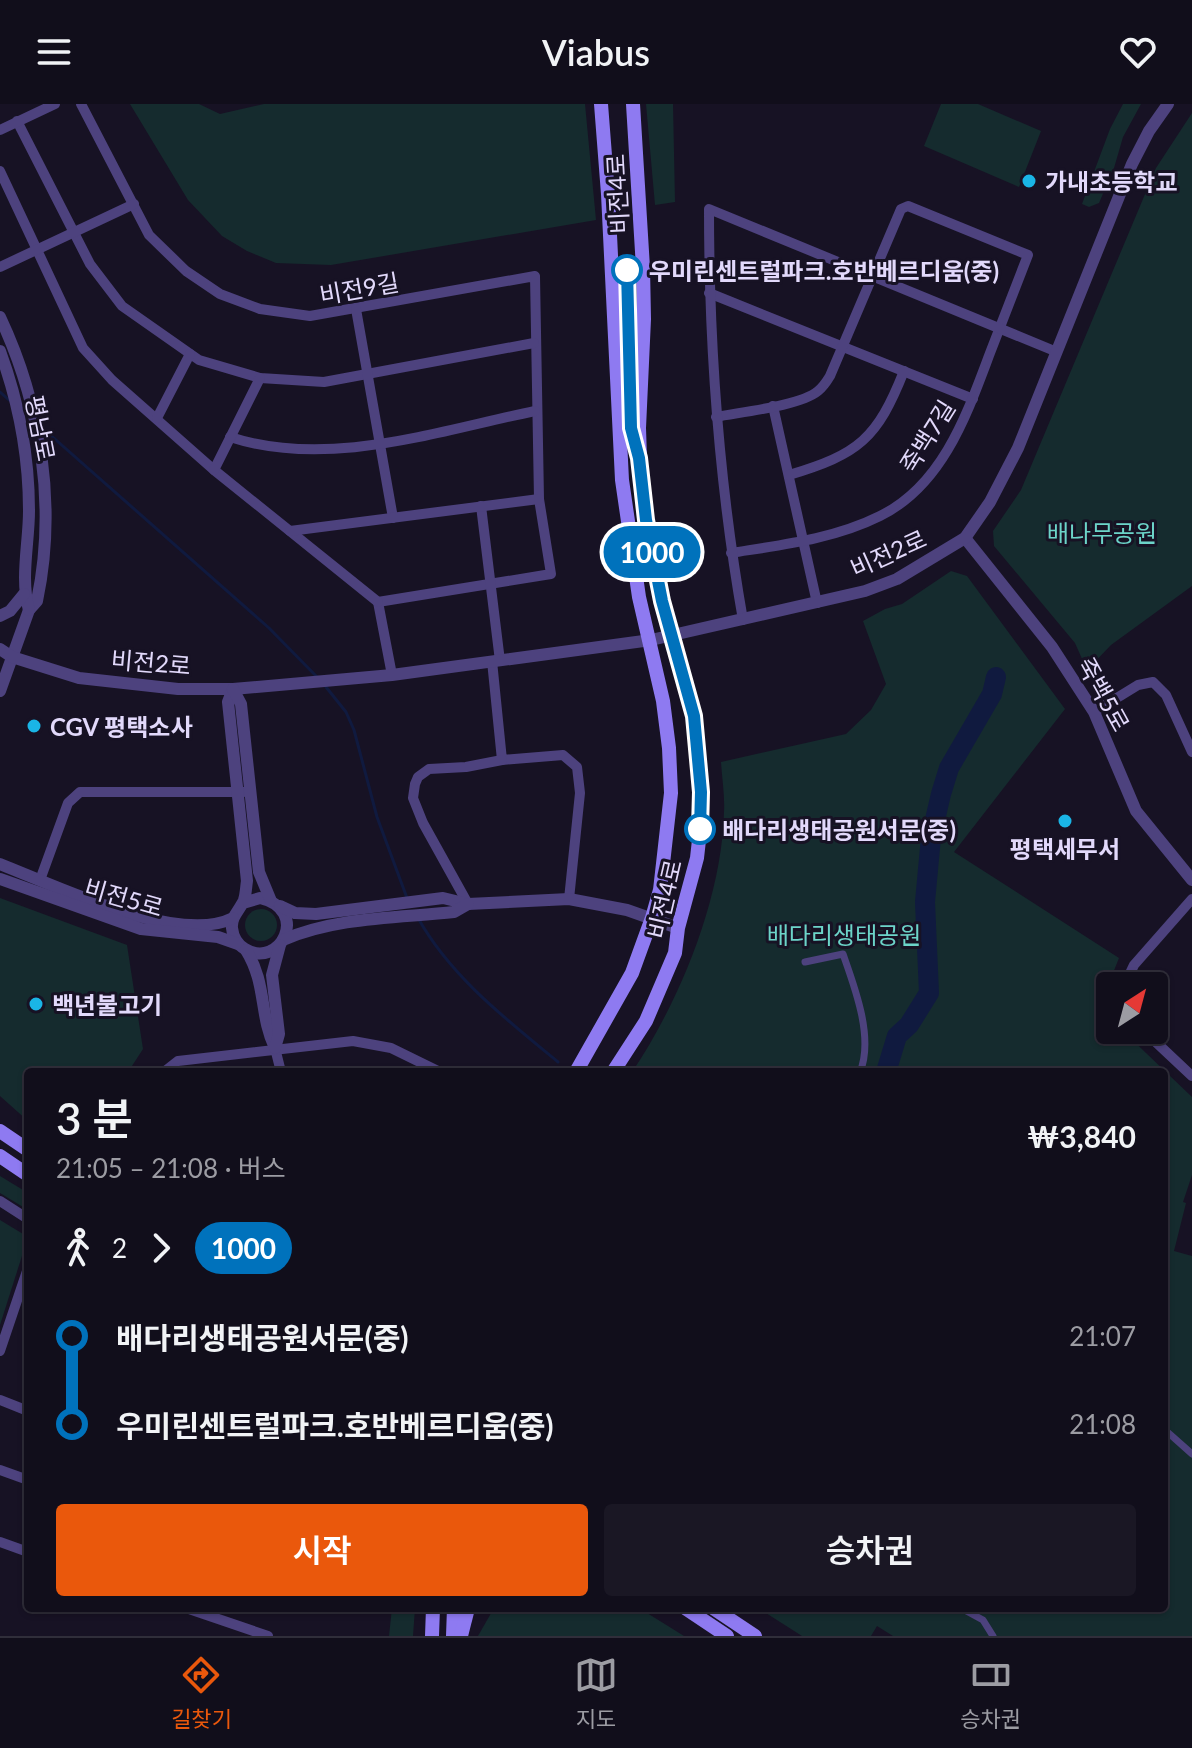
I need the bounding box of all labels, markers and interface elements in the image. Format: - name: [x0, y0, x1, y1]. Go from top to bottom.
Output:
- icon: menu: [32, 30, 76, 74]
- text: Viabus: [542, 30, 650, 74]
- icon: heart: [1116, 30, 1160, 74]
- street label: 비전4로: [600, 153, 634, 235]
- place label: 가내초등학교: [1045, 167, 1177, 196]
- marker: 가내초등학교: [1020, 172, 1038, 190]
- marker: 우미린센트럴파크.호반베르디움(중): [612, 255, 642, 285]
- place label: 우미린센트럴파크.호반베르디움(중): [649, 256, 999, 285]
- street label: 비전9길: [317, 267, 401, 309]
- street label: 평남로: [20, 393, 62, 463]
- street label: 죽백7길: [893, 394, 961, 478]
- park label: 배나무공원: [1047, 518, 1157, 547]
- street label: 비전2로: [845, 523, 931, 583]
- line badge: 1000: [596, 526, 708, 578]
- text: 1000: [620, 535, 684, 569]
- street label: 비전2로: [110, 644, 192, 680]
- street label: 죽백5로: [1072, 652, 1136, 736]
- place label: CGV 평택소사: [50, 712, 193, 741]
- marker: CGV 평택소사: [25, 717, 43, 735]
- marker: 평택세무서: [1056, 812, 1074, 830]
- marker: 배다리생태공원서문(중): [685, 814, 715, 844]
- place label: 배다리생태공원서문(중): [722, 815, 956, 844]
- place label: 평택세무서: [1010, 834, 1120, 863]
- street label: 비전4로: [641, 857, 687, 941]
- street label: 비전5로: [81, 872, 167, 922]
- park label: 배다리생태공원: [767, 920, 921, 949]
- north arrow: [1096, 972, 1168, 1044]
- map controls: [1096, 972, 1168, 1044]
- place label: 백년불고기: [52, 990, 162, 1019]
- marker: 백년불고기: [27, 995, 45, 1013]
- text: 3 분: [56, 1092, 133, 1144]
- text: ₩3,840: [1027, 1118, 1136, 1154]
- text: 21:05 – 21:08 · 버스: [56, 1152, 286, 1184]
- icon: walk: [56, 1226, 100, 1270]
- icon: forward: [139, 1226, 183, 1270]
- text: 1000: [211, 1231, 276, 1265]
- text: 2: [112, 1232, 127, 1264]
- text: 배다리생태공원서문(중): [116, 1319, 408, 1355]
- text: 21:07: [1069, 1320, 1136, 1352]
- text: 우미린센트럴파크.호반베르디움(중): [116, 1407, 554, 1443]
- text: 21:08: [1069, 1408, 1136, 1440]
- button: 시작: [56, 1504, 588, 1596]
- button: 승차권: [604, 1504, 1136, 1596]
- tab: 길찾기: [171, 1653, 232, 1733]
- tab: 지도: [574, 1653, 618, 1733]
- tab: 승차권: [960, 1653, 1021, 1733]

